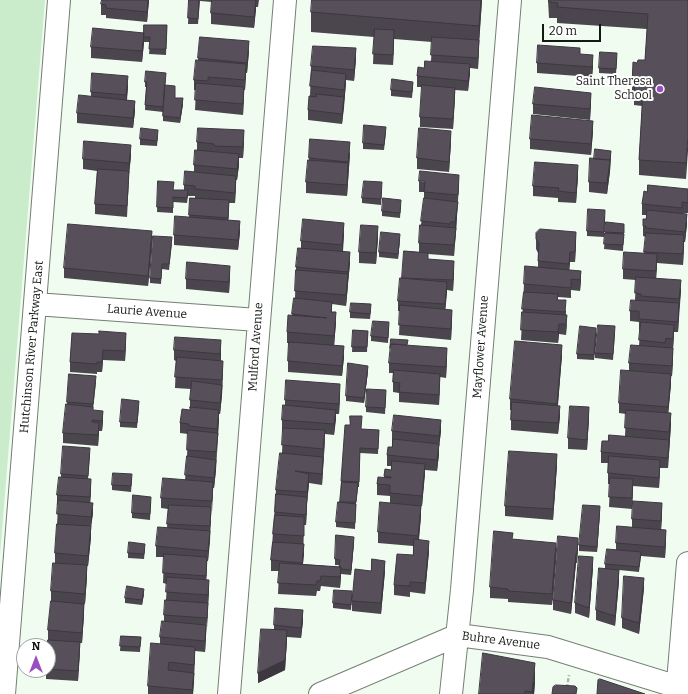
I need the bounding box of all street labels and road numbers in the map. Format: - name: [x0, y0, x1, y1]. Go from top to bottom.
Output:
- street label: Hutchinson River Parkway East: [17, 260, 47, 434]
- street label: Mayflower Avenue: [470, 295, 492, 399]
- street label: Laurie Avenue: [106, 302, 188, 322]
- street label: Mulford Avenue: [246, 302, 266, 392]
- street label: Buhre Avenue: [461, 629, 541, 653]

